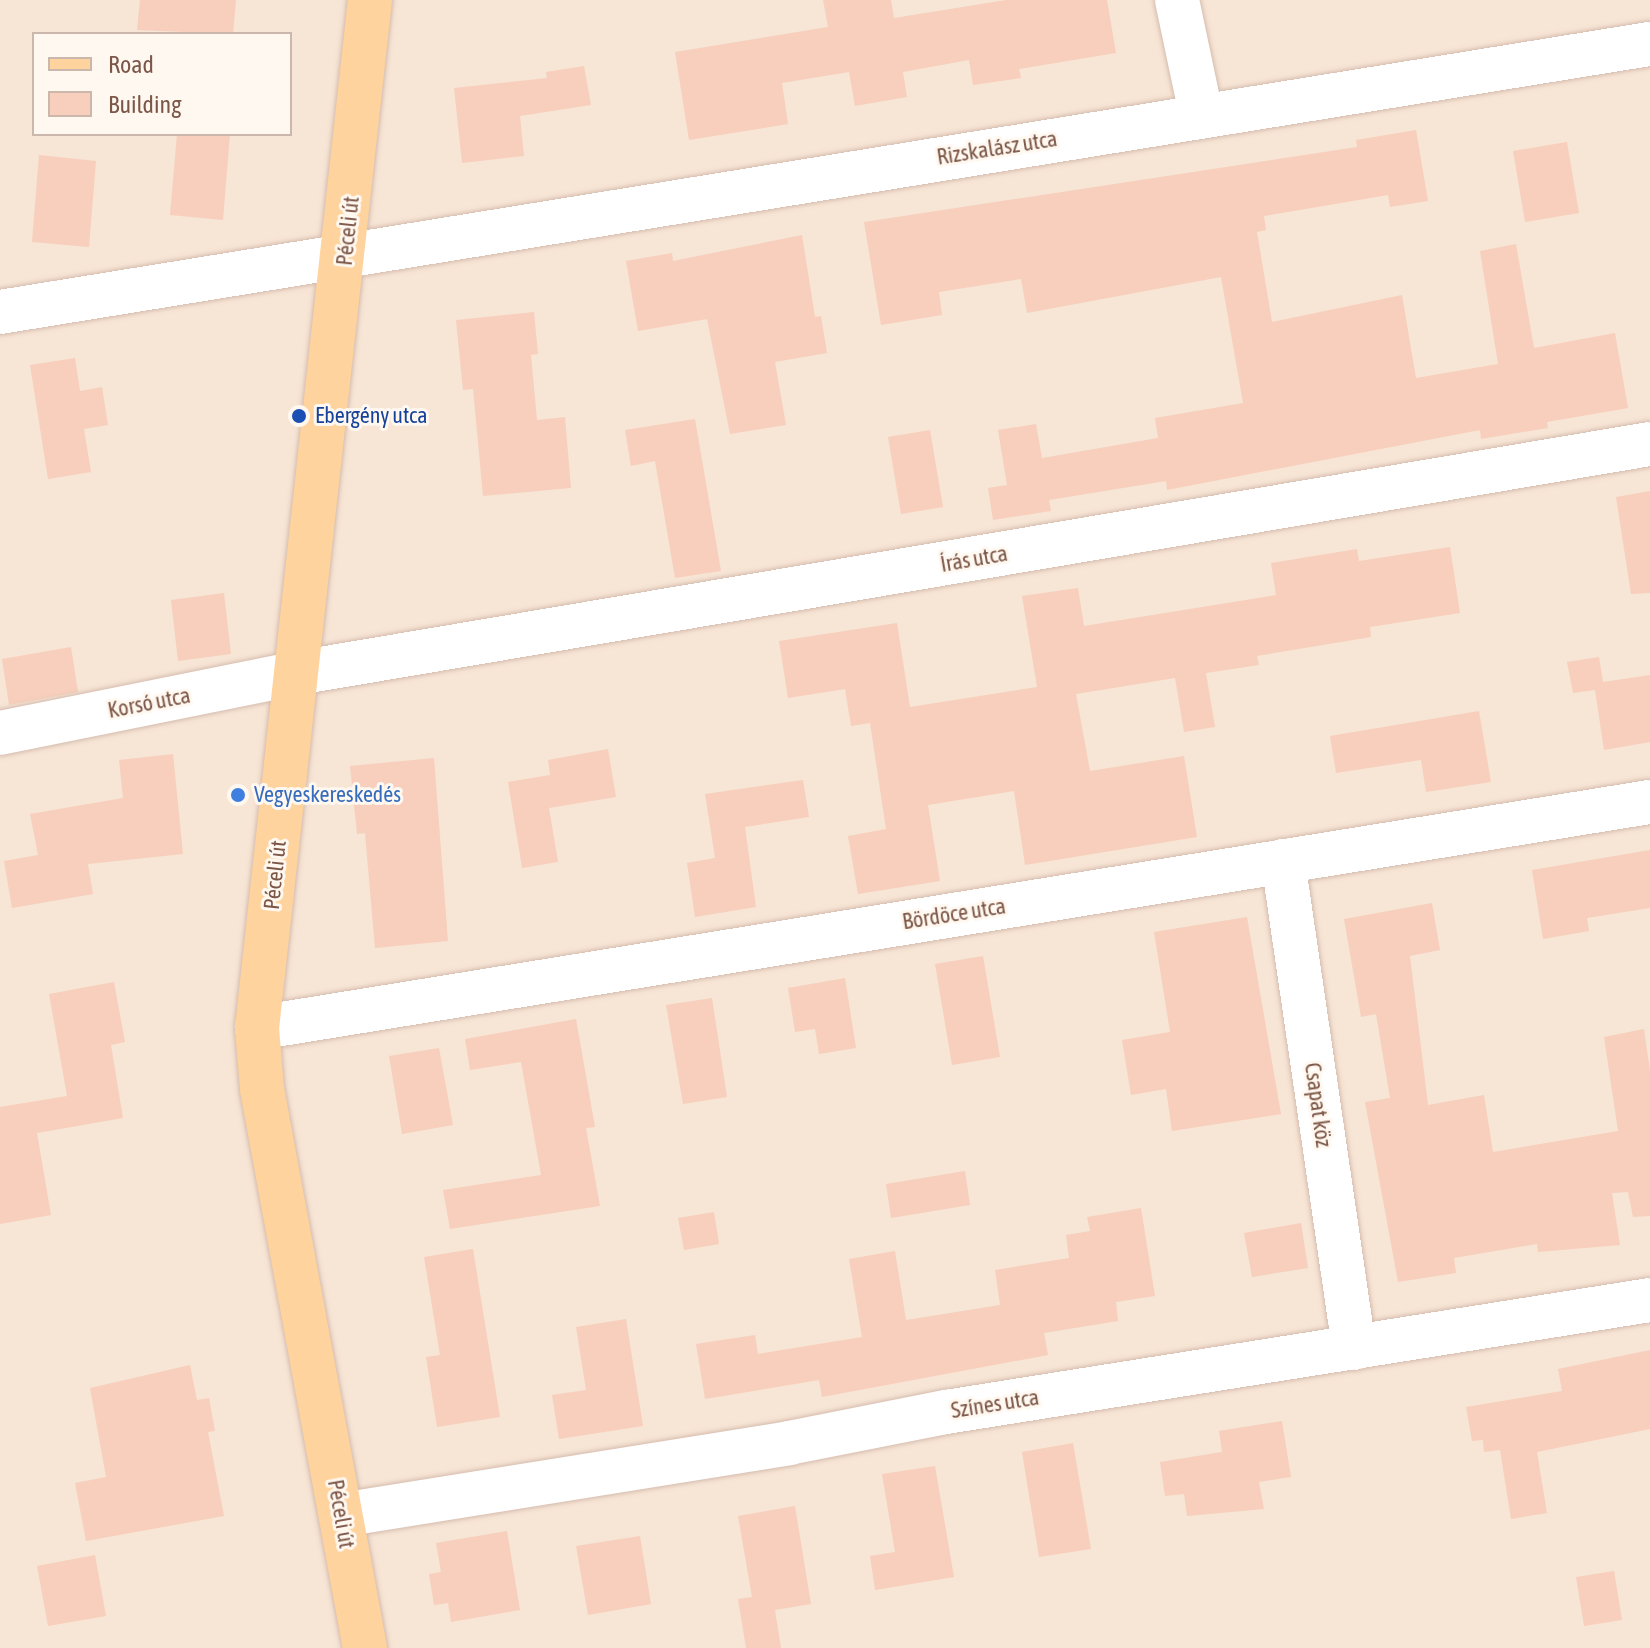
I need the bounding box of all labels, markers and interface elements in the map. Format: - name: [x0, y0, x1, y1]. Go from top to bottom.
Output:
- legend: [32, 32, 292, 136]
- text: Road: [108, 51, 154, 78]
- text: Building: [108, 91, 181, 118]
- street label: Rizskalász utca: [935, 125, 1059, 171]
- street label: Péceli út: [331, 195, 365, 267]
- place label: Ebergény utca: [315, 403, 427, 429]
- marker: Ebergény utca: [290, 407, 308, 425]
- street label: Írás utca: [938, 540, 1010, 578]
- street label: Korsó utca: [106, 682, 192, 724]
- place label: Vegyeskereskedés: [254, 782, 401, 808]
- marker: Vegyeskereskedés: [229, 786, 247, 804]
- street label: Péceli út: [258, 839, 292, 911]
- street label: Bördöce utca: [900, 893, 1008, 935]
- street label: Csapat köz: [1299, 1061, 1337, 1149]
- street label: Színes utca: [949, 1384, 1041, 1424]
- street label: Péceli út: [322, 1478, 360, 1550]

